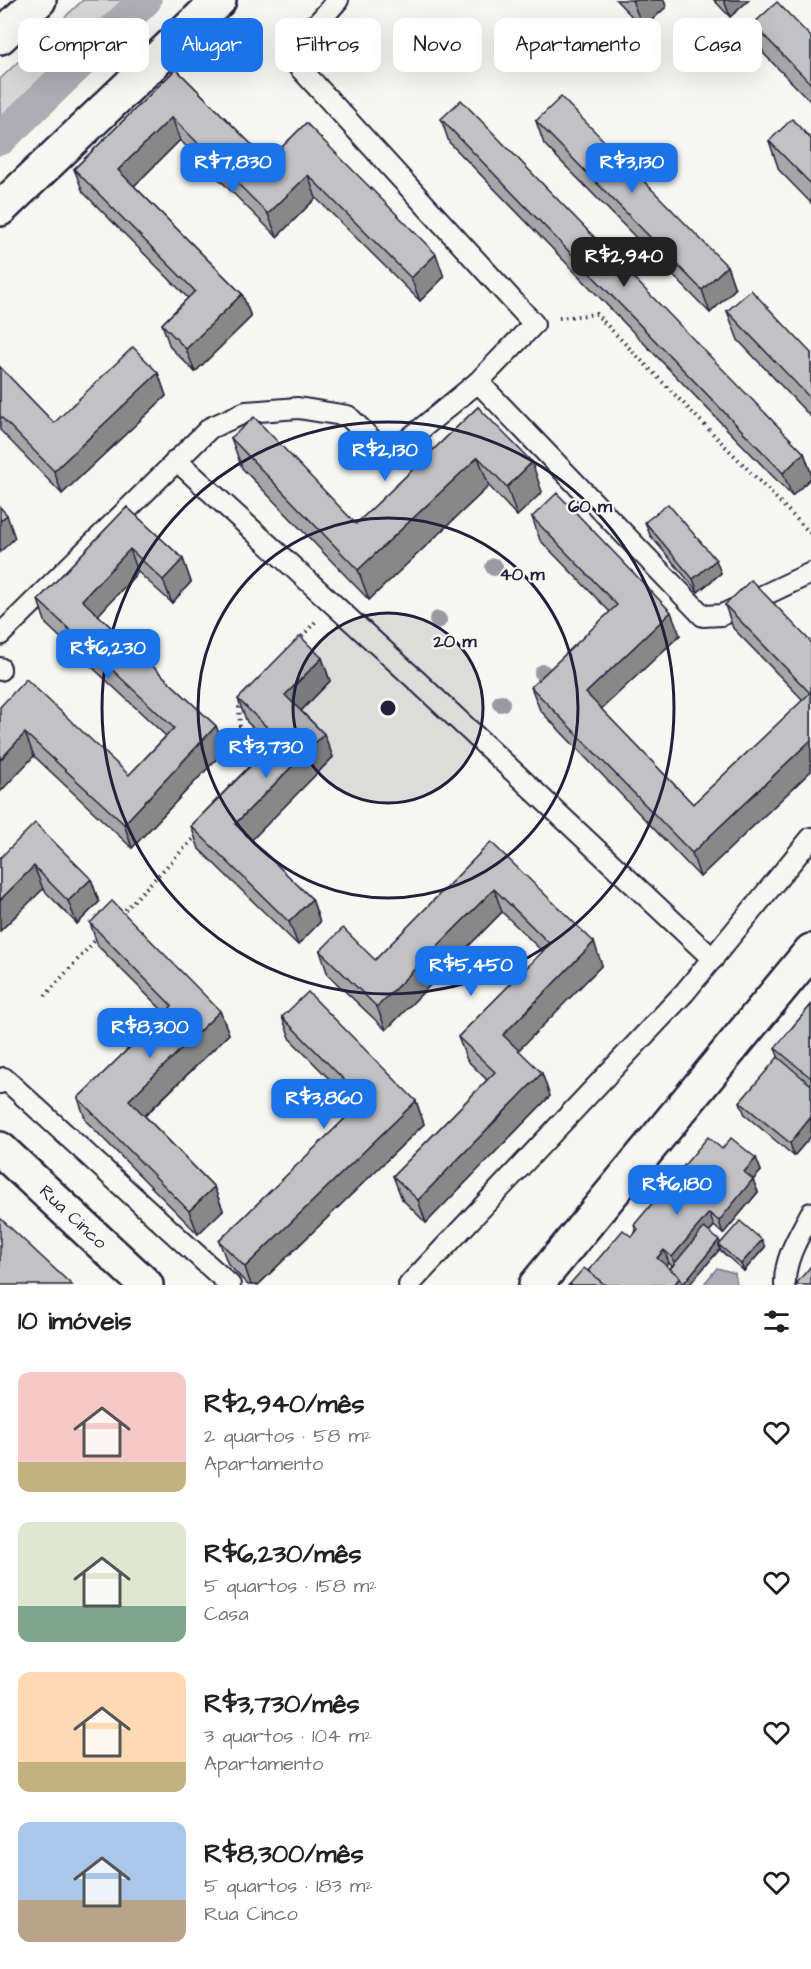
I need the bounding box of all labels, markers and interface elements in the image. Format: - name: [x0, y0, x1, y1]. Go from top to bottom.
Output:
- chip: Comprar: [18, 18, 149, 72]
- chip: Alugar: [161, 18, 263, 72]
- chip: Filtros: [275, 18, 381, 72]
- chip: Novo: [393, 18, 482, 72]
- chip: Apartamento: [494, 18, 661, 72]
- chip: Casa: [673, 18, 762, 72]
- pin: R$7,830: [178, 143, 288, 194]
- pin: R$3,130: [577, 143, 687, 194]
- text: R$7,830: [194, 148, 272, 176]
- text: R$3,130: [600, 148, 664, 176]
- pin: R$2,940: [569, 237, 679, 288]
- text: R$2,940: [585, 242, 663, 270]
- pin: R$2,130: [330, 431, 440, 482]
- text: R$2,130: [352, 436, 418, 464]
- text: 60 m: [568, 494, 613, 519]
- text: 40 m: [500, 562, 545, 587]
- pin: R$6,230: [53, 629, 163, 680]
- text: 20 m: [433, 629, 477, 654]
- text: R$6,230: [70, 634, 146, 662]
- centre of rings: [378, 698, 398, 718]
- pin: R$3,730: [211, 728, 321, 779]
- text: R$3,730: [229, 733, 303, 761]
- pin: R$5,450: [416, 946, 526, 997]
- text: R$5,450: [429, 951, 513, 979]
- pin: R$8,300: [95, 1008, 205, 1059]
- text: R$8,300: [111, 1013, 189, 1041]
- pin: R$3,860: [269, 1079, 379, 1130]
- text: R$3,860: [285, 1084, 363, 1112]
- pin: R$6,180: [622, 1165, 732, 1216]
- text: R$6,180: [642, 1170, 712, 1198]
- street label: Rua Cinco: [34, 1179, 112, 1255]
- text: 10 imóveis: [18, 1303, 131, 1339]
- icon: filters: [760, 1305, 793, 1338]
- text: R$2,940/mês: [204, 1386, 365, 1422]
- icon: home: [66, 1396, 138, 1468]
- icon: heart: [760, 1416, 793, 1449]
- text: 2 quartos · 58 m²: [204, 1422, 372, 1450]
- text: Apartamento: [204, 1450, 323, 1478]
- text: R$6,230/mês: [204, 1536, 362, 1572]
- icon: home: [66, 1546, 138, 1618]
- icon: heart: [760, 1566, 793, 1599]
- text: 5 quartos · 158 m²: [204, 1572, 377, 1600]
- text: Casa: [204, 1600, 249, 1628]
- text: R$3,730/mês: [204, 1686, 360, 1722]
- icon: home: [66, 1696, 138, 1768]
- icon: heart: [760, 1716, 793, 1749]
- text: 3 quartos · 104 m²: [204, 1722, 372, 1750]
- text: Apartamento: [204, 1750, 323, 1778]
- text: R$8,300/mês: [204, 1836, 364, 1872]
- icon: home: [66, 1846, 138, 1918]
- icon: heart: [760, 1866, 793, 1899]
- text: 5 quartos · 183 m²: [204, 1872, 373, 1900]
- text: Rua Cinco: [204, 1900, 298, 1928]

